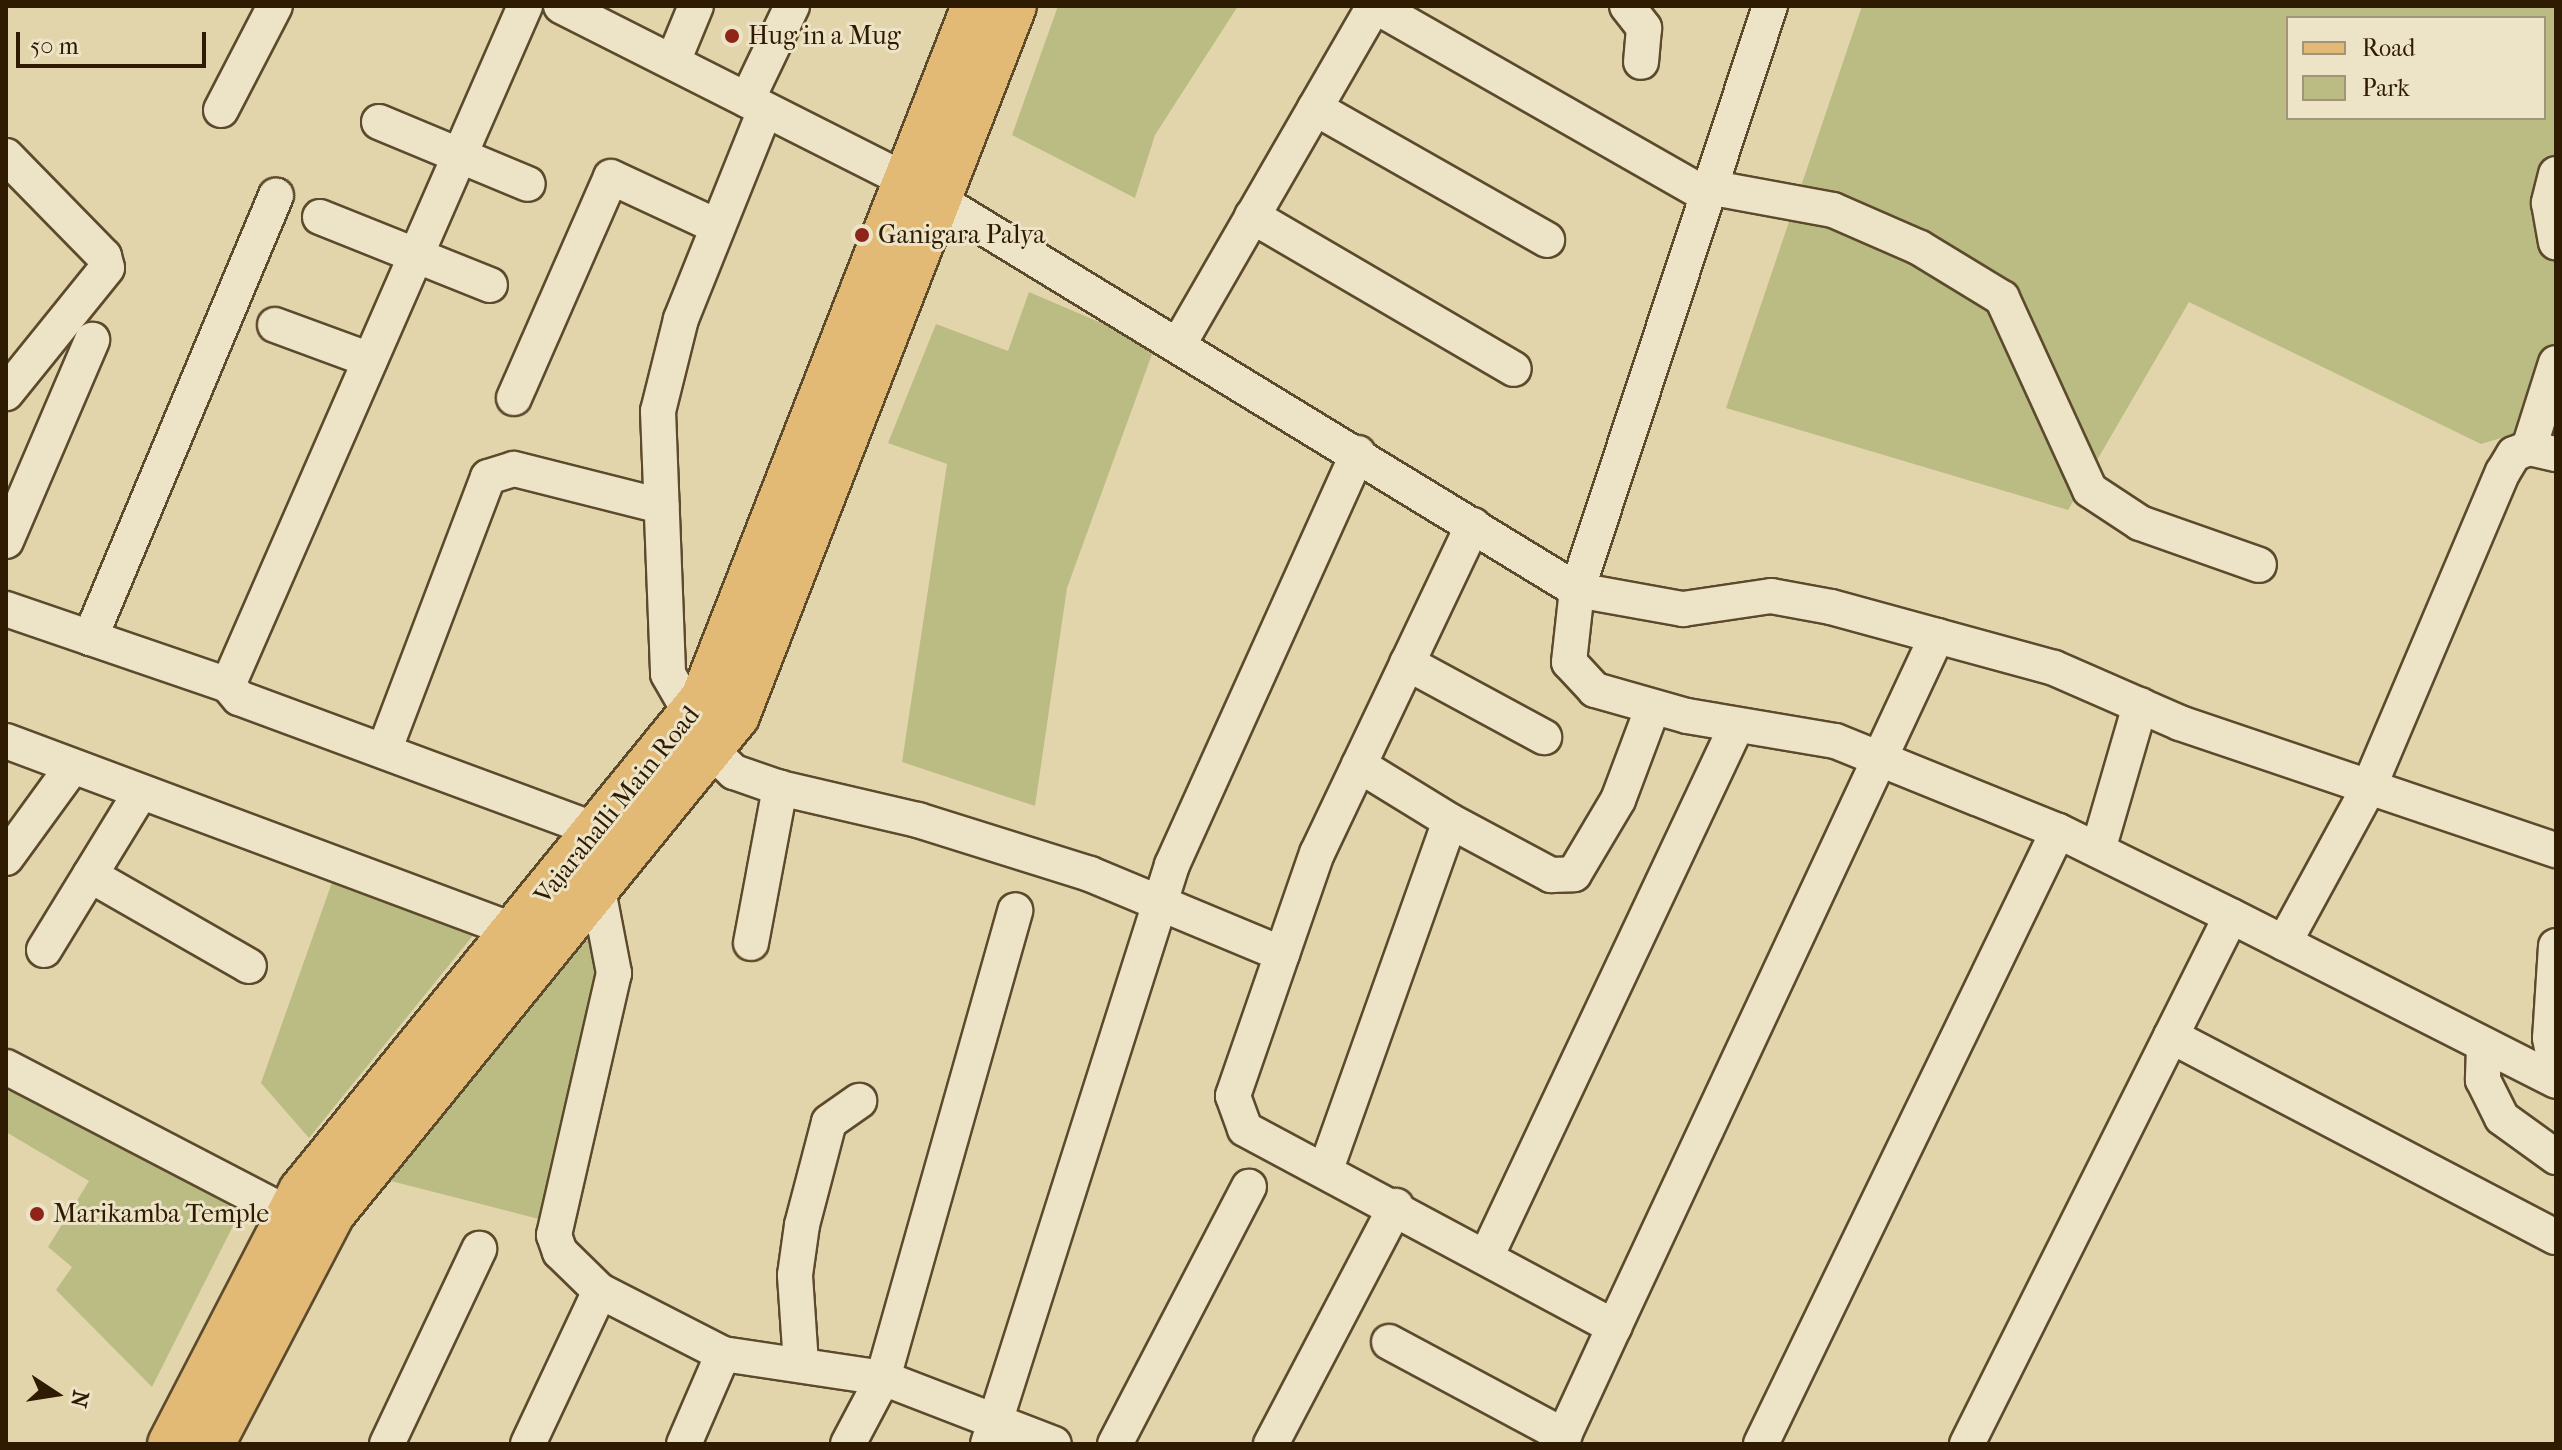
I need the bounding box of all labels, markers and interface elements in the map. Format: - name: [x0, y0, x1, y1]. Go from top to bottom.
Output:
- scale bar: [20, 16, 210, 66]
- legend: [2286, 16, 2546, 120]
- place label: Hug in a Mug: [748, 20, 901, 52]
- marker: Hug in a Mug: [723, 27, 741, 45]
- text: 50 m: [30, 32, 79, 60]
- text: Road: [2362, 34, 2415, 62]
- text: Park: [2362, 74, 2410, 102]
- place label: Ganigara Palya: [878, 219, 1045, 251]
- marker: Ganigara Palya: [853, 226, 871, 244]
- street label: Vajarahalli Main Road: [528, 700, 706, 910]
- place label: Marikamba Temple: [53, 1198, 269, 1230]
- marker: Marikamba Temple: [28, 1205, 46, 1223]
- north arrow: [16, 1354, 96, 1434]
- text: N: [65, 1388, 94, 1410]

